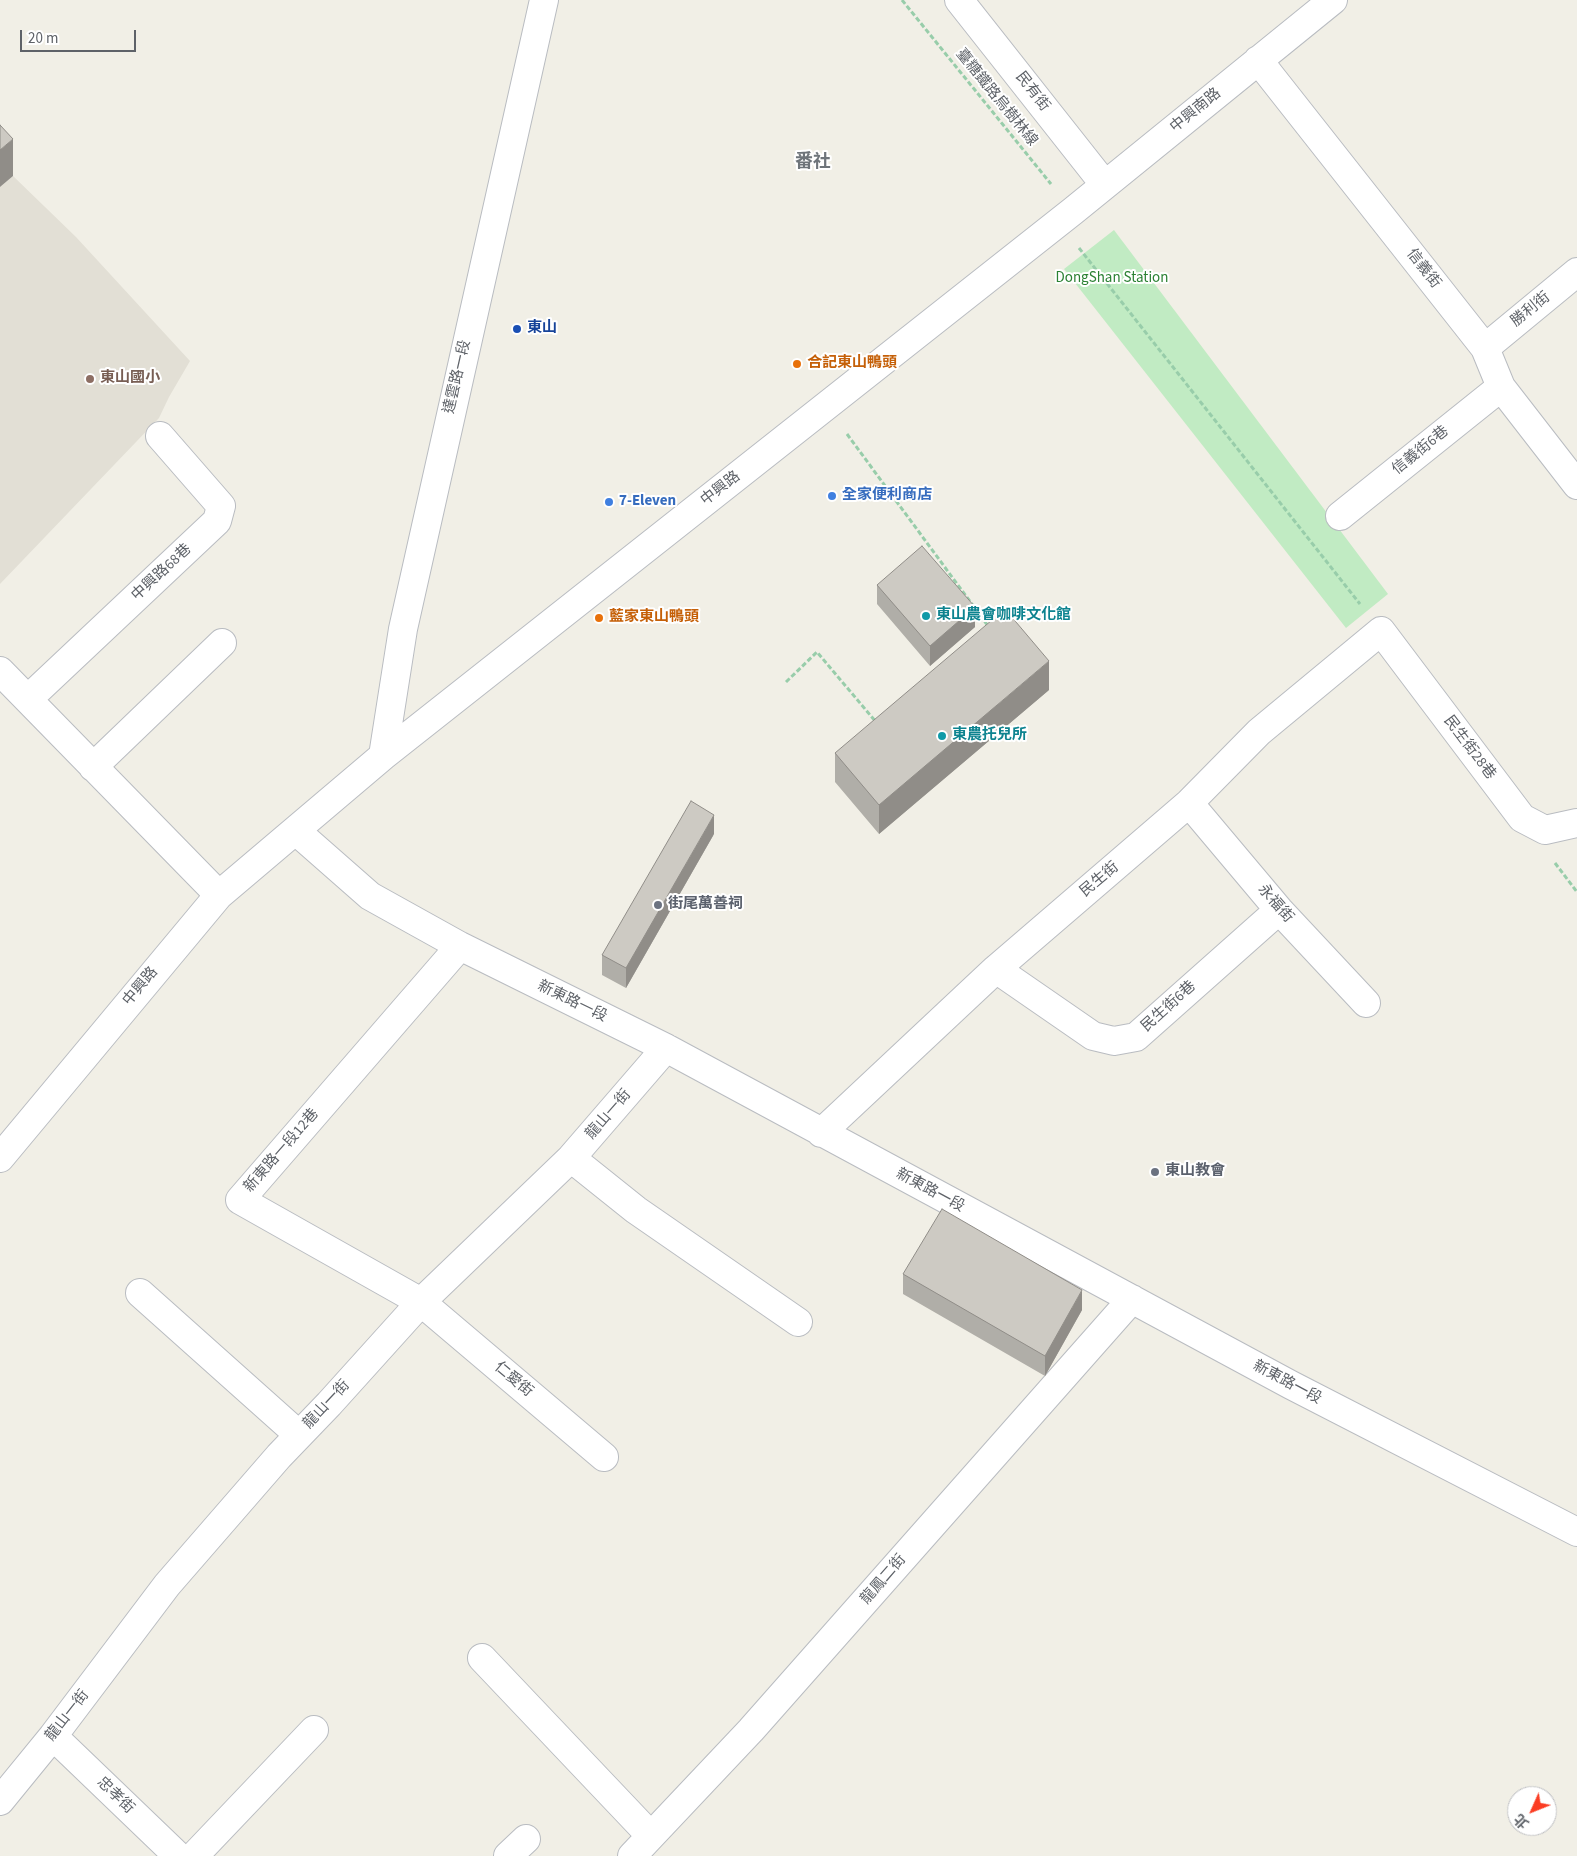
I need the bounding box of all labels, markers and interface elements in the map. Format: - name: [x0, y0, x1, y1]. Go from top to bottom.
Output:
- scale bar: [22, 20, 139, 52]
- text: 20 m: [28, 28, 58, 49]
- street label: 臺糖鐵路烏樹林線: [951, 46, 1041, 150]
- street label: 民有街: [1011, 69, 1053, 115]
- street label: 中興南路: [1167, 85, 1225, 137]
- district label: 番社: [795, 152, 831, 174]
- street label: 信義街: [1402, 246, 1444, 292]
- park label: DongShan Station: [1056, 270, 1168, 288]
- street label: 勝利街: [1508, 289, 1554, 331]
- place label: 東山: [527, 320, 557, 338]
- marker: 東山: [511, 323, 523, 335]
- street label: 達雲路一段: [441, 338, 475, 416]
- place label: 合記東山鴨頭: [807, 355, 897, 373]
- marker: 合記東山鴨頭: [791, 358, 803, 370]
- place label: 東山國小: [100, 370, 160, 388]
- marker: 東山國小: [84, 373, 96, 385]
- street label: 信義街6巷: [1389, 423, 1453, 479]
- street label: 中興路: [698, 468, 744, 510]
- place label: 全家便利商店: [842, 487, 932, 505]
- marker: 全家便利商店: [826, 490, 838, 502]
- place label: 7-Eleven: [619, 493, 676, 511]
- marker: 7-Eleven: [603, 496, 615, 508]
- street label: 中興路68巷: [128, 541, 196, 605]
- place label: 東山農會咖啡文化館: [936, 607, 1071, 625]
- place label: 藍家東山鴨頭: [609, 609, 699, 627]
- marker: 東山農會咖啡文化館: [920, 610, 932, 622]
- marker: 藍家東山鴨頭: [593, 612, 605, 624]
- street label: 民生街28巷: [1439, 713, 1499, 783]
- place label: 東農托兒所: [952, 727, 1027, 745]
- marker: 東農托兒所: [936, 730, 948, 742]
- street label: 民生街: [1077, 859, 1123, 901]
- street label: 永福街: [1253, 881, 1297, 927]
- place label: 街尾萬善祠: [668, 896, 743, 914]
- marker: 街尾萬善祠: [652, 899, 664, 911]
- street label: 中興路: [120, 964, 162, 1010]
- street label: 新東路一段: [534, 977, 610, 1027]
- street label: 民生街6巷: [1138, 978, 1200, 1036]
- street label: 龍山一街: [583, 1086, 635, 1144]
- street label: 新東路一段12巷: [241, 1106, 323, 1196]
- place label: 東山教會: [1165, 1163, 1225, 1181]
- street label: 新東路一段: [893, 1165, 967, 1217]
- marker: 東山教會: [1149, 1166, 1161, 1178]
- street label: 新東路一段: [1250, 1357, 1324, 1409]
- street label: 仁愛街: [490, 1359, 536, 1401]
- street label: 龍山一街: [300, 1377, 354, 1433]
- street label: 龍鳳二街: [858, 1551, 910, 1609]
- street label: 龍山一街: [42, 1687, 94, 1745]
- street label: 忠孝街: [93, 1774, 137, 1818]
- north arrow: [1507, 1786, 1557, 1836]
- text: 北: [1510, 1809, 1534, 1833]

